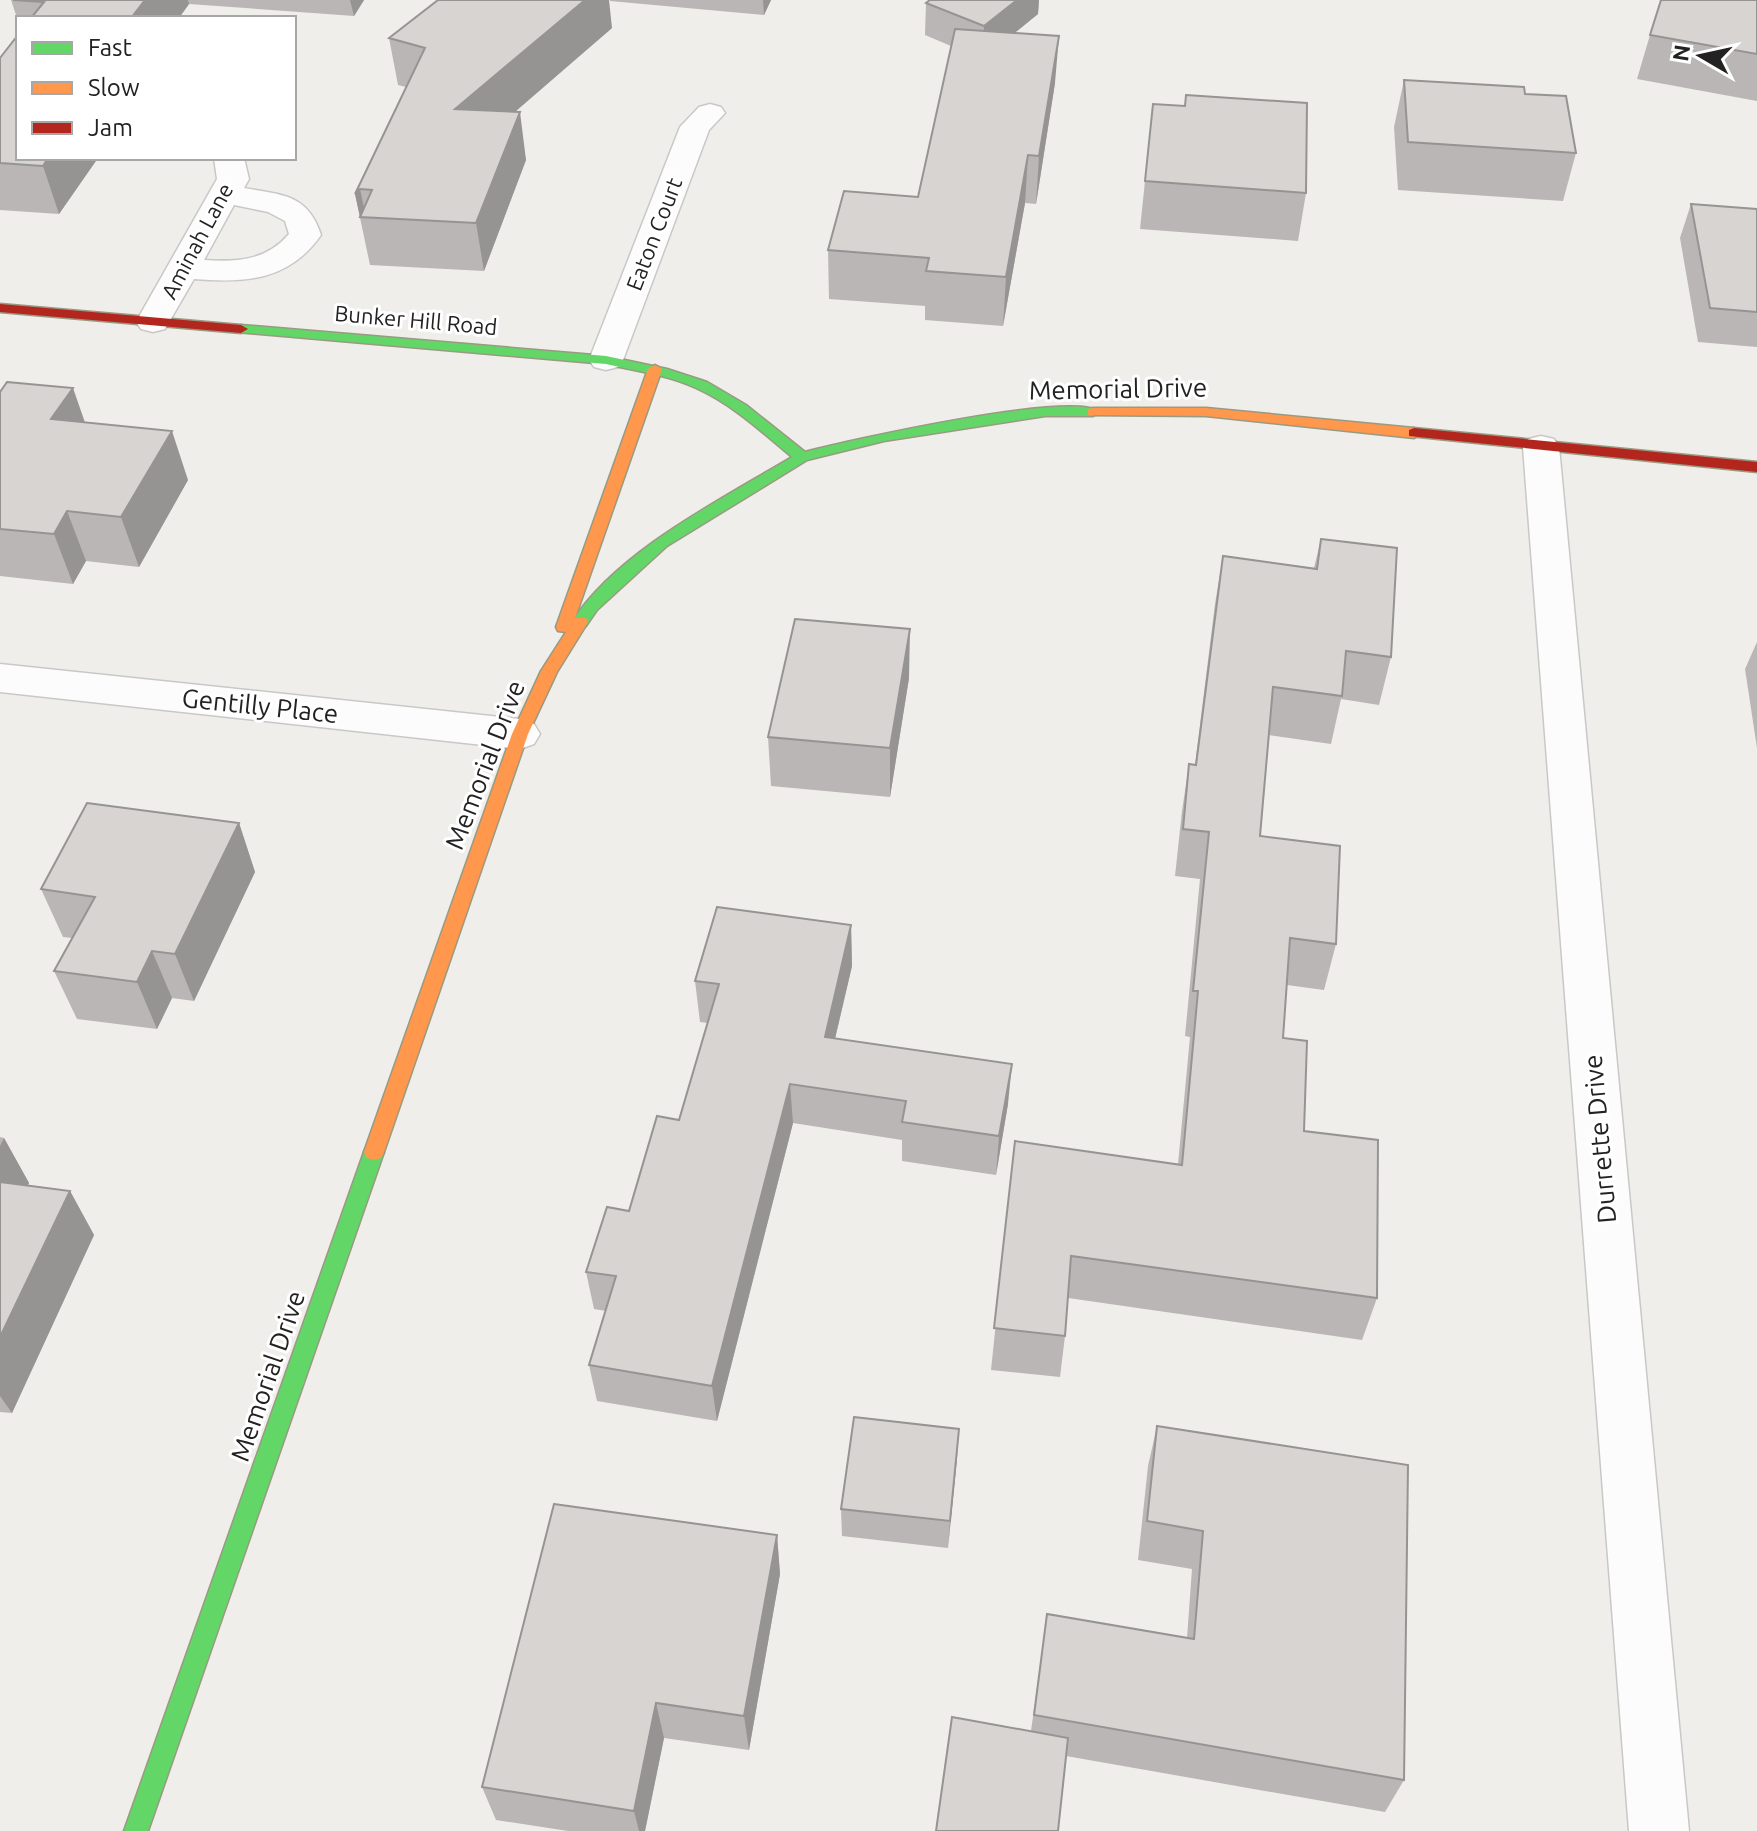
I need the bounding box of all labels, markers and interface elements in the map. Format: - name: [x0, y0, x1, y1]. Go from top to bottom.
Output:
- legend: [16, 16, 296, 160]
- north arrow: [1661, 16, 1741, 96]
- text: Fast: [88, 34, 132, 61]
- text: N: [1667, 43, 1694, 63]
- text: Slow: [88, 74, 140, 101]
- text: Jam: [88, 114, 133, 141]
- street label: Eaton Court: [621, 174, 687, 294]
- street label: Aminah Lane: [156, 179, 237, 303]
- street label: Bunker Hill Road: [334, 300, 498, 339]
- street label: Memorial Drive: [1029, 372, 1207, 405]
- street label: Memorial Drive: [439, 676, 530, 853]
- street label: Gentilly Place: [180, 683, 340, 728]
- street label: Durrette Drive: [1578, 1053, 1621, 1225]
- street label: Memorial Drive: [225, 1287, 310, 1465]

